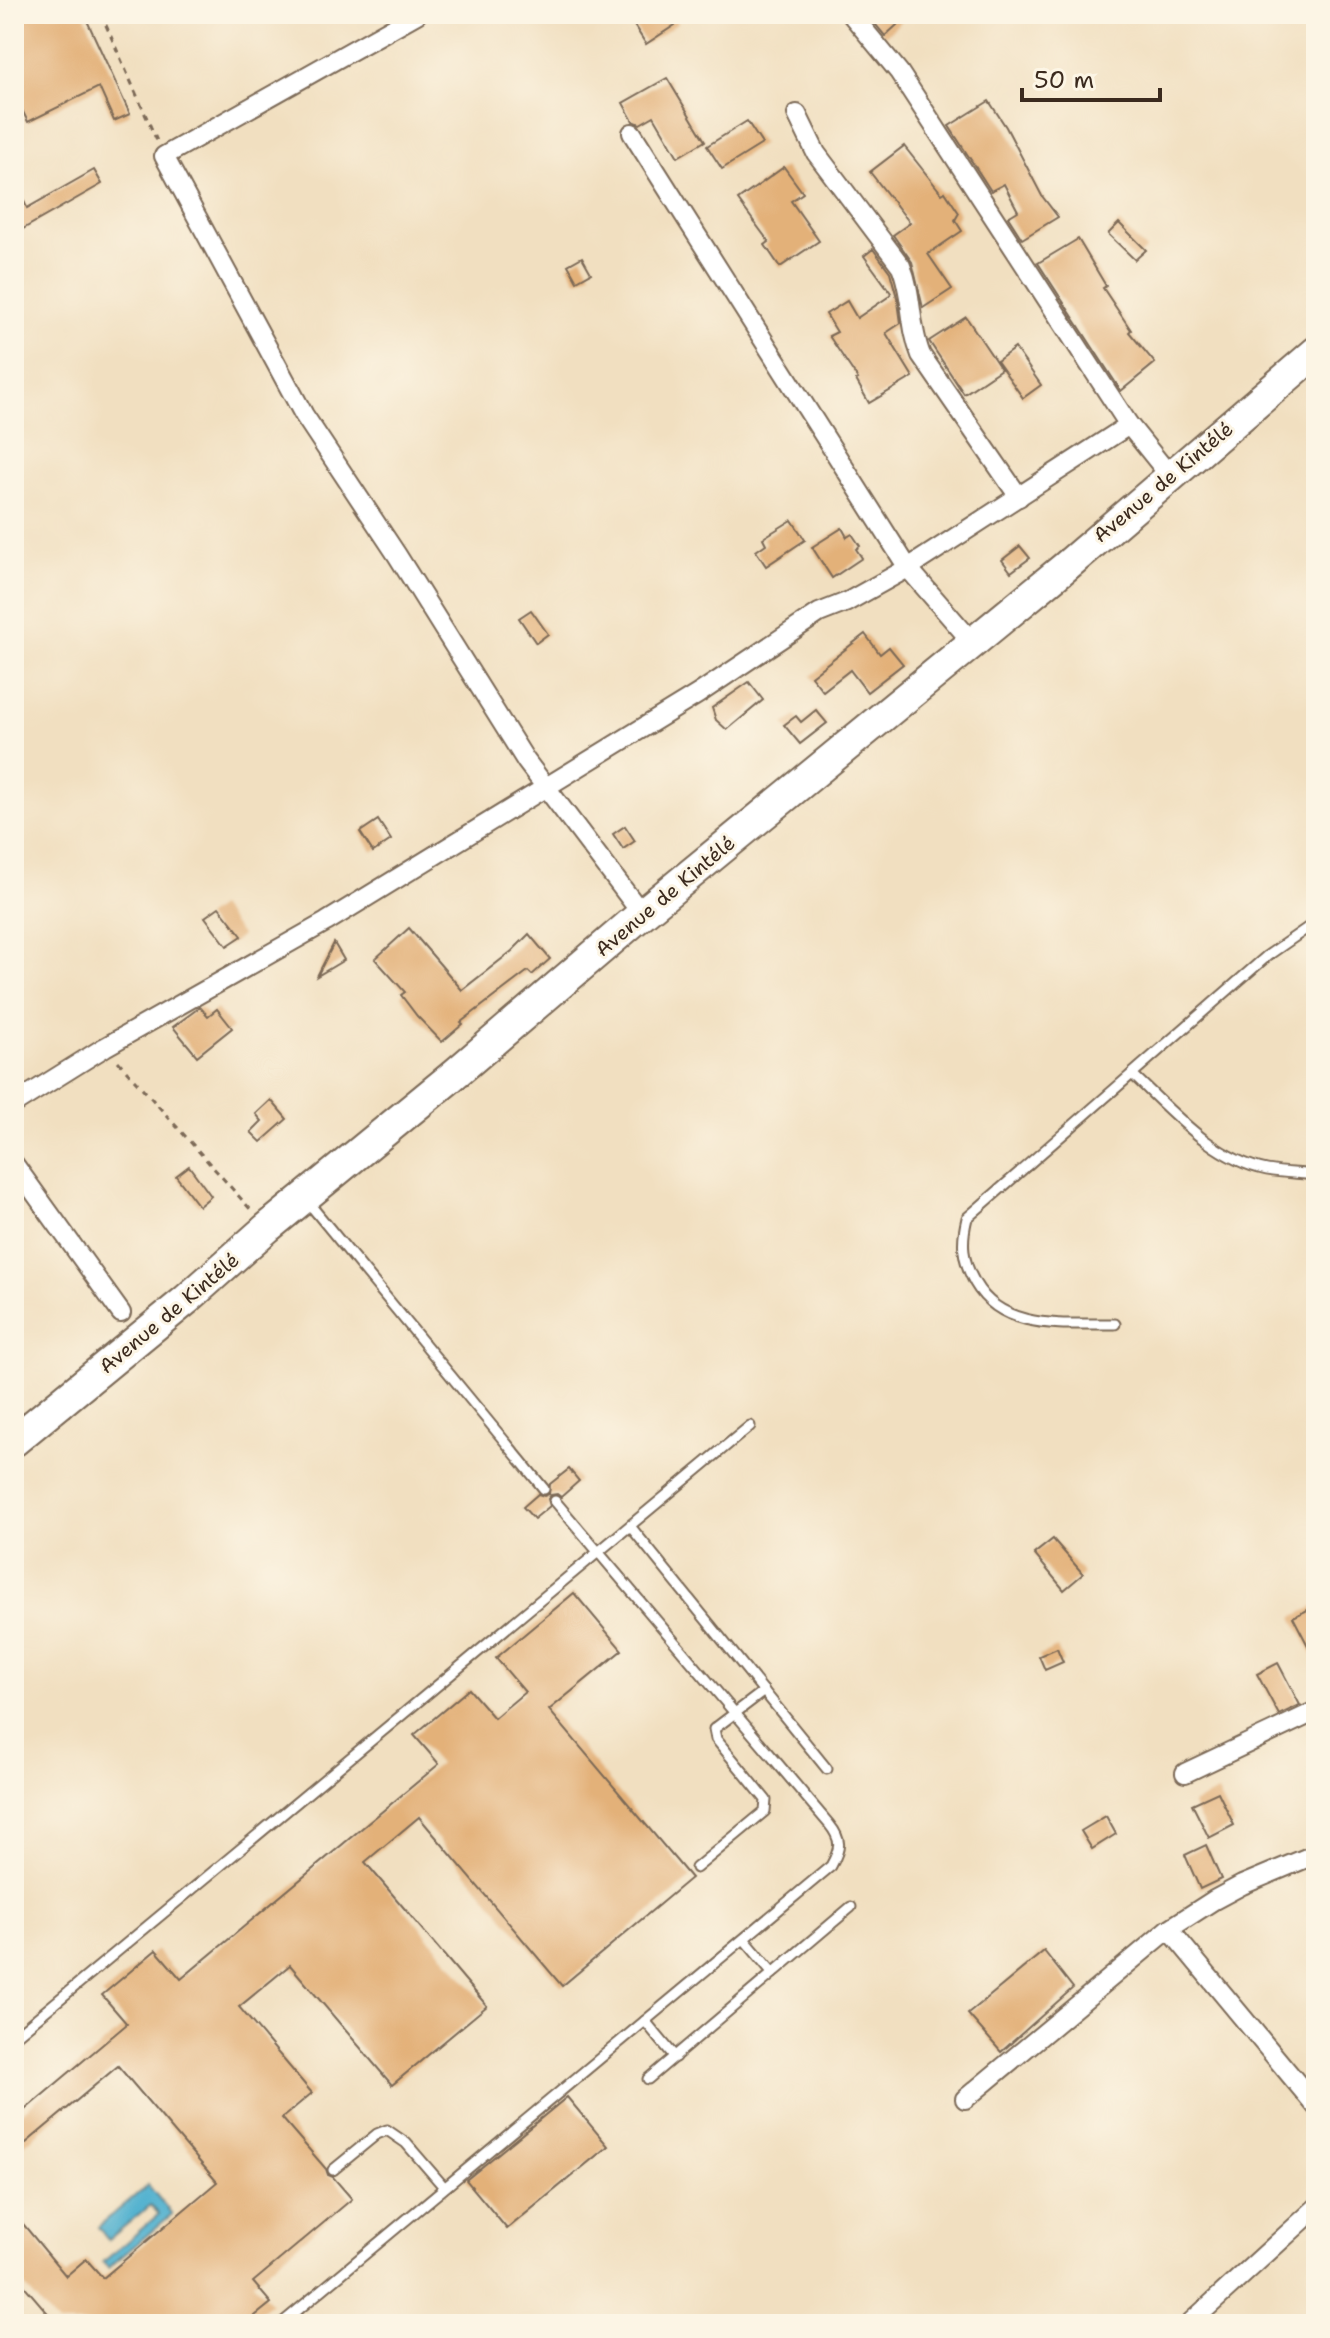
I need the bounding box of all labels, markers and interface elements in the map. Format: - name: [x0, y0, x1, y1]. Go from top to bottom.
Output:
- scale bar: [1022, 52, 1160, 102]
- text: 50 m: [1034, 64, 1094, 96]
- street label: Avenue de Kintélé: [1088, 416, 1238, 548]
- street label: Avenue de Kintélé: [590, 830, 740, 962]
- street label: Avenue de Kintélé: [94, 1247, 244, 1379]

